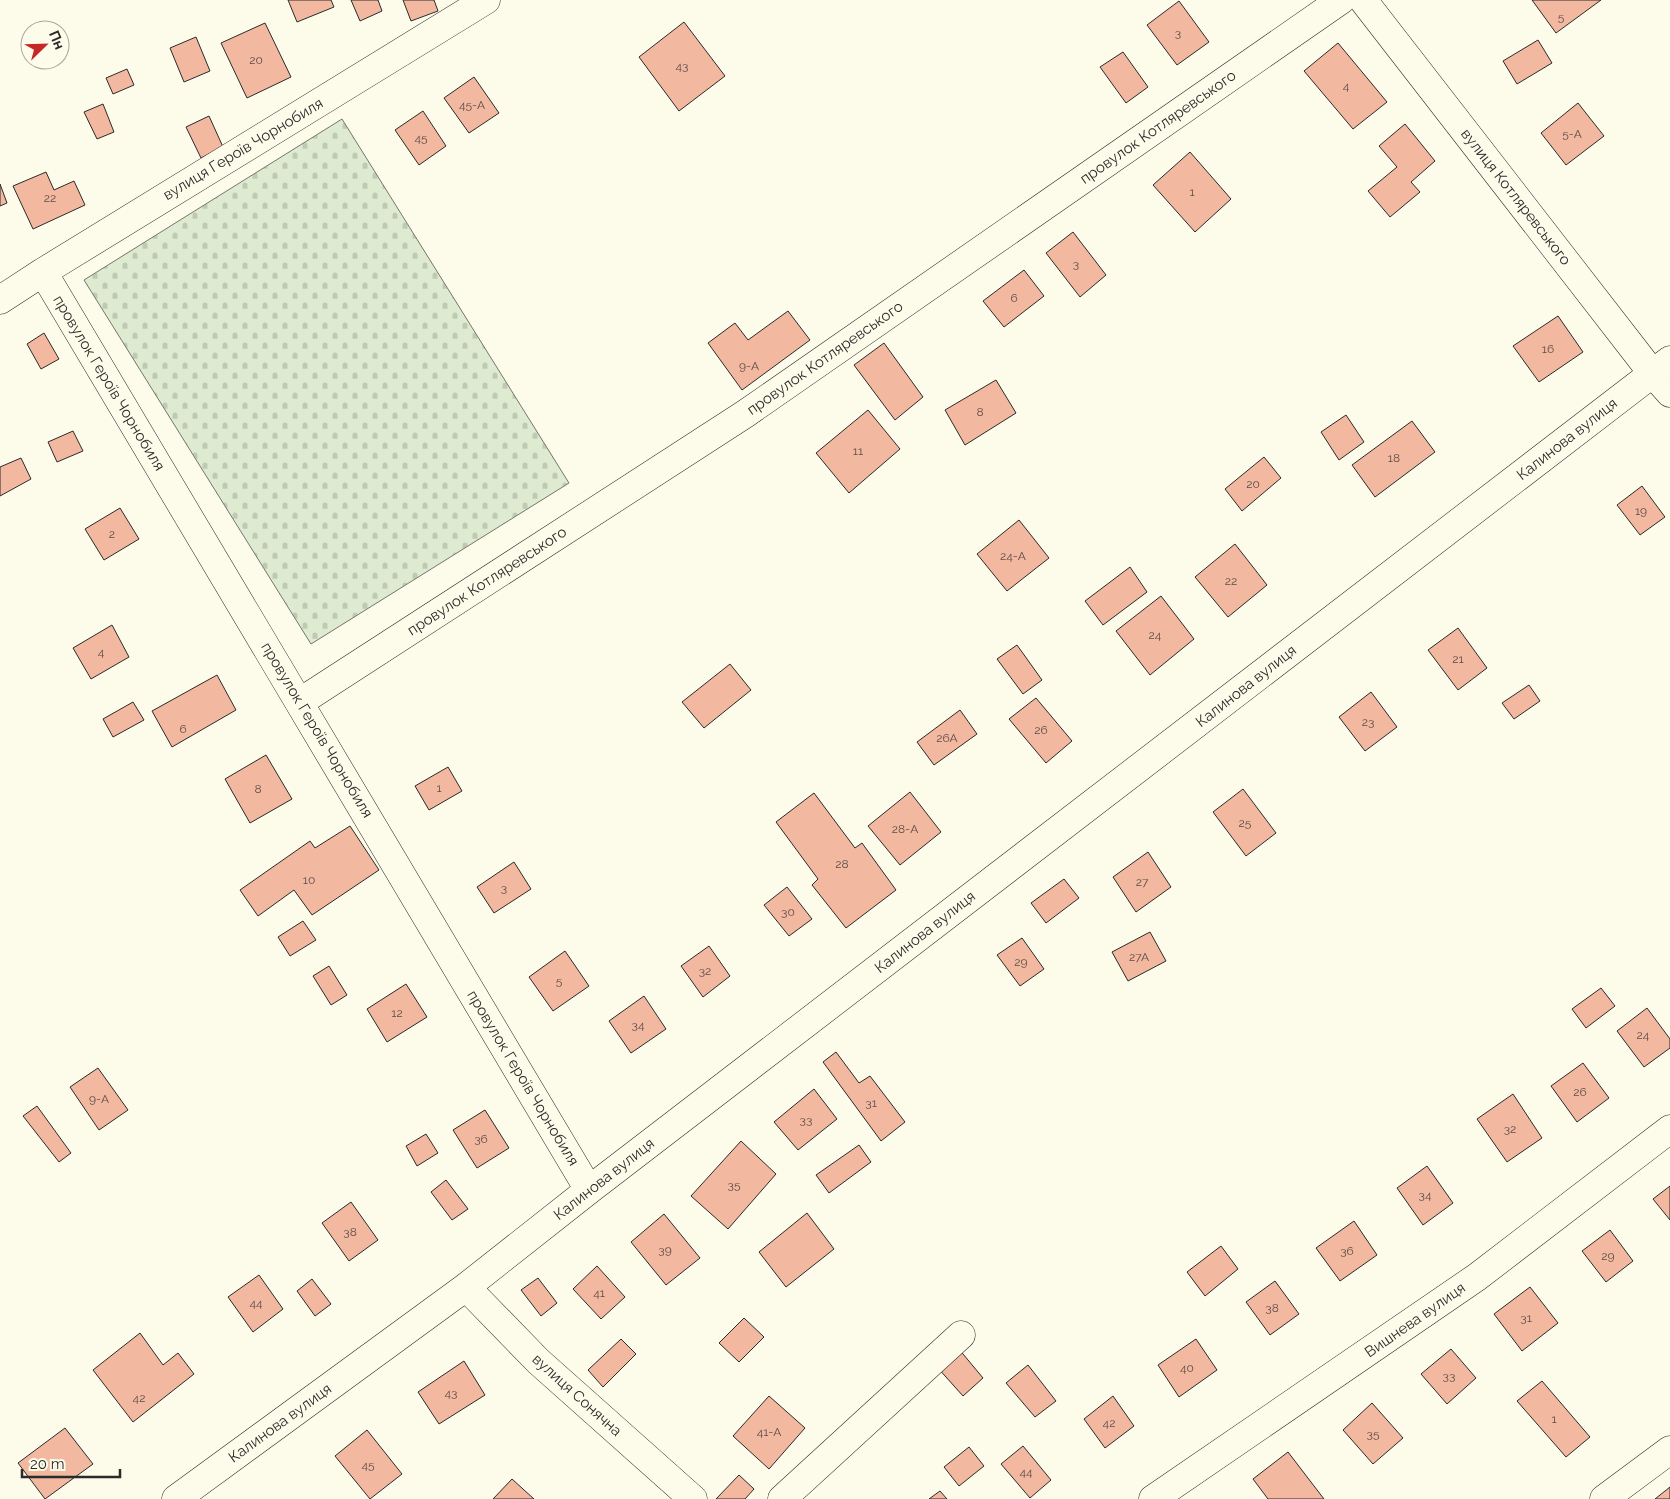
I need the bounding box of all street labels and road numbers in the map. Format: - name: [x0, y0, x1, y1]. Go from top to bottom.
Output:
- street label: провулок Котляревського: [1077, 66, 1240, 188]
- street label: вулиця Героїв Чорнобиля: [160, 94, 326, 204]
- street label: вулиця Котляревського: [1457, 125, 1575, 269]
- street label: провулок Героїв Чорнобиля: [49, 292, 169, 474]
- street label: провулок Котляревського: [744, 297, 907, 419]
- street label: Калинова вулиця: [1513, 394, 1621, 484]
- street label: провулок Котляревського: [404, 523, 570, 639]
- street label: провулок Героїв Чорнобиля: [257, 639, 377, 821]
- street label: Калинова вулиця: [1192, 641, 1300, 731]
- street label: Калинова вулиця: [871, 887, 979, 977]
- street label: провулок Героїв Чорнобиля: [463, 987, 583, 1169]
- street label: Калинова вулиця: [550, 1134, 658, 1224]
- street label: Вишнева вулиця: [1361, 1279, 1469, 1361]
- street label: вулиця Сонячна: [529, 1350, 625, 1440]
- street label: Калинова вулиця: [225, 1380, 335, 1466]

